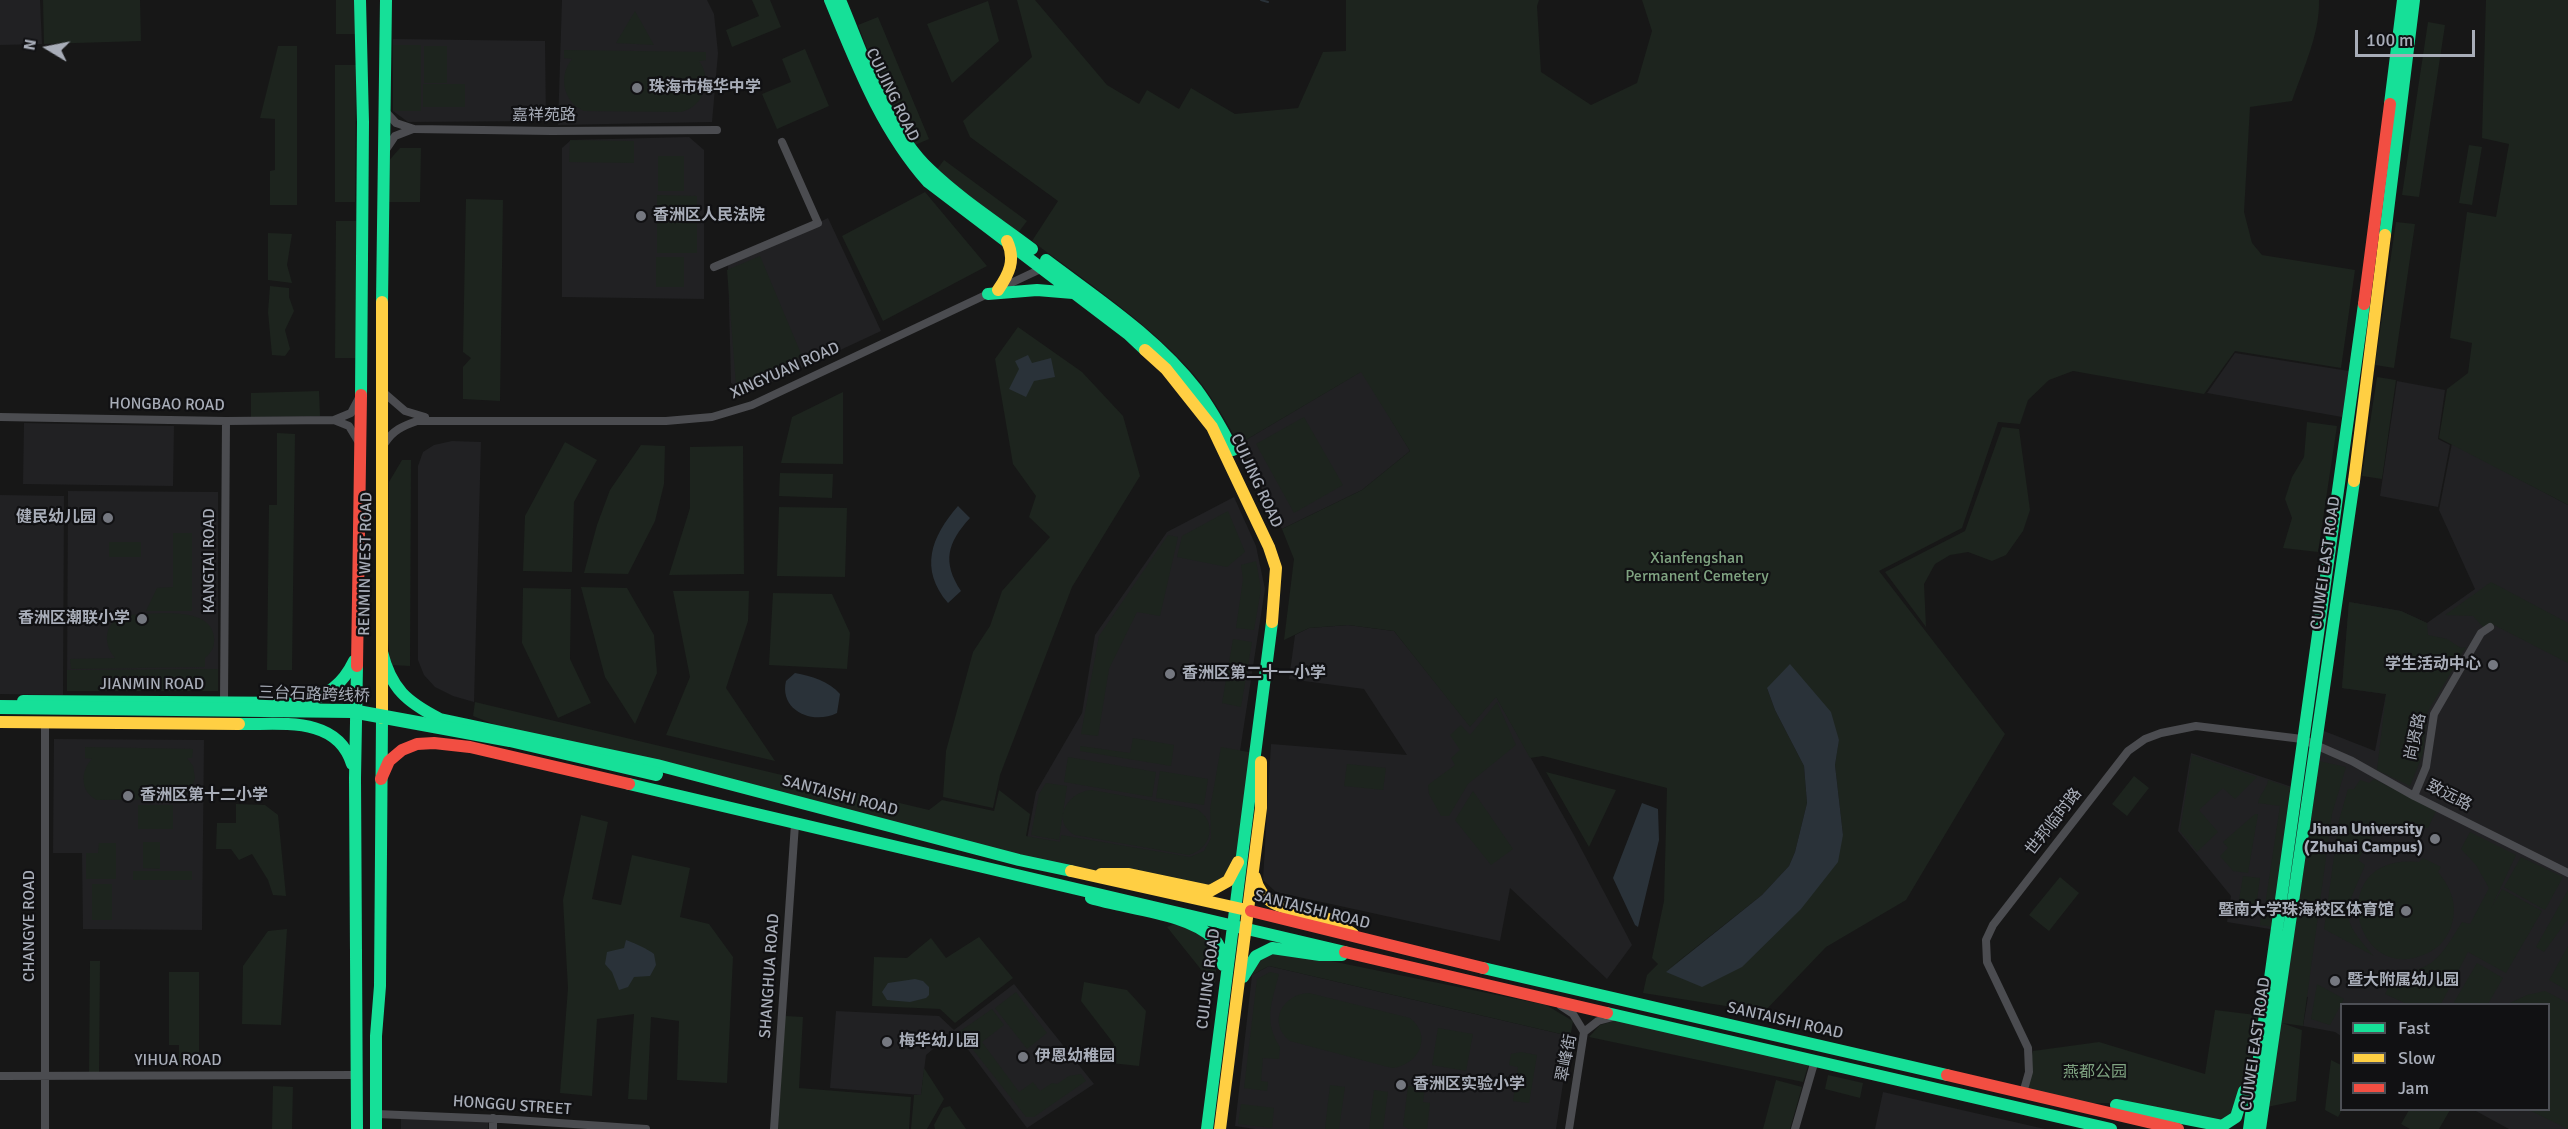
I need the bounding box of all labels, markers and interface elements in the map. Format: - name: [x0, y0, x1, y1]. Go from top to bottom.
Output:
- north arrow: [18, 18, 78, 78]
- scale bar: [2358, 18, 2478, 56]
- text: 100 m: [2366, 29, 2413, 51]
- text: N: [19, 38, 41, 52]
- street label: CUIJING ROAD: [861, 45, 923, 145]
- place label: 珠海市梅华中学: [649, 78, 761, 98]
- marker: 珠海市梅华中学: [630, 81, 644, 95]
- street label: 嘉祥苑路: [512, 106, 576, 126]
- place label: 香洲区人民法院: [653, 206, 765, 226]
- marker: 香洲区人民法院: [634, 209, 648, 223]
- street label: XINGYUAN ROAD: [727, 338, 843, 404]
- street label: HONGBAO ROAD: [109, 394, 225, 416]
- street label: CUIJING ROAD: [1226, 431, 1286, 531]
- street label: RENMIN WEST ROAD: [355, 492, 377, 636]
- street label: CUIWEI EAST ROAD: [2307, 495, 2345, 631]
- place label: 健民幼儿园: [16, 508, 96, 528]
- street label: KANGTAI ROAD: [200, 508, 220, 614]
- marker: 健民幼儿园: [101, 511, 115, 525]
- park label: Xianfengshan Permanent Cemetery: [1625, 549, 1769, 587]
- place label: 香洲区潮联小学: [18, 609, 130, 629]
- marker: 香洲区潮联小学: [135, 612, 149, 626]
- place label: 学生活动中心: [2385, 655, 2481, 675]
- marker: 学生活动中心: [2486, 658, 2500, 672]
- place label: 香洲区第二十一小学: [1182, 664, 1326, 684]
- marker: 香洲区第二十一小学: [1163, 667, 1177, 681]
- street label: JIANMIN ROAD: [100, 675, 204, 695]
- street label: 三台石路跨线桥: [258, 683, 370, 707]
- street label: 尚贤路: [2402, 712, 2430, 762]
- street label: SANTAISHI ROAD: [780, 771, 900, 821]
- street label: 致远路: [2423, 777, 2475, 815]
- street label: 世邦临时路: [2022, 785, 2086, 859]
- place label: 香洲区第十二小学: [140, 786, 268, 806]
- marker: 香洲区第十二小学: [121, 789, 135, 803]
- place label: Jinan University (Zhuhai Campus): [2304, 820, 2423, 858]
- marker: Jinan University (Zhuhai Campus): [2428, 832, 2442, 846]
- street label: CHANGYE ROAD: [20, 870, 40, 982]
- street label: SANTAISHI ROAD: [1252, 886, 1372, 934]
- place label: 暨南大学珠海校区体育馆: [2218, 901, 2394, 921]
- marker: 暨南大学珠海校区体育馆: [2399, 904, 2413, 918]
- street label: SHANGHUA ROAD: [756, 913, 784, 1039]
- street label: CUIJING ROAD: [1193, 927, 1225, 1031]
- place label: 暨大附属幼儿园: [2347, 971, 2459, 991]
- marker: 暨大附属幼儿园: [2328, 974, 2342, 988]
- street label: CUIWEI EAST ROAD: [2237, 976, 2275, 1112]
- street label: SANTAISHI ROAD: [1725, 998, 1845, 1044]
- legend: [2340, 1003, 2550, 1111]
- text: Fast: [2398, 1017, 2430, 1039]
- place label: 梅华幼儿园: [899, 1032, 979, 1052]
- street label: 翠峰街: [1553, 1033, 1581, 1083]
- marker: 梅华幼儿园: [880, 1035, 894, 1049]
- place label: 伊恩幼稚园: [1035, 1047, 1115, 1067]
- text: Slow: [2398, 1047, 2435, 1069]
- marker: 伊恩幼稚园: [1016, 1050, 1030, 1064]
- street label: YIHUA ROAD: [134, 1051, 222, 1071]
- park label: 燕都公园: [2063, 1063, 2127, 1083]
- place label: 香洲区实验小学: [1413, 1075, 1525, 1095]
- text: Jam: [2398, 1077, 2429, 1099]
- marker: 香洲区实验小学: [1394, 1078, 1408, 1092]
- street label: HONGGU STREET: [452, 1092, 572, 1120]

